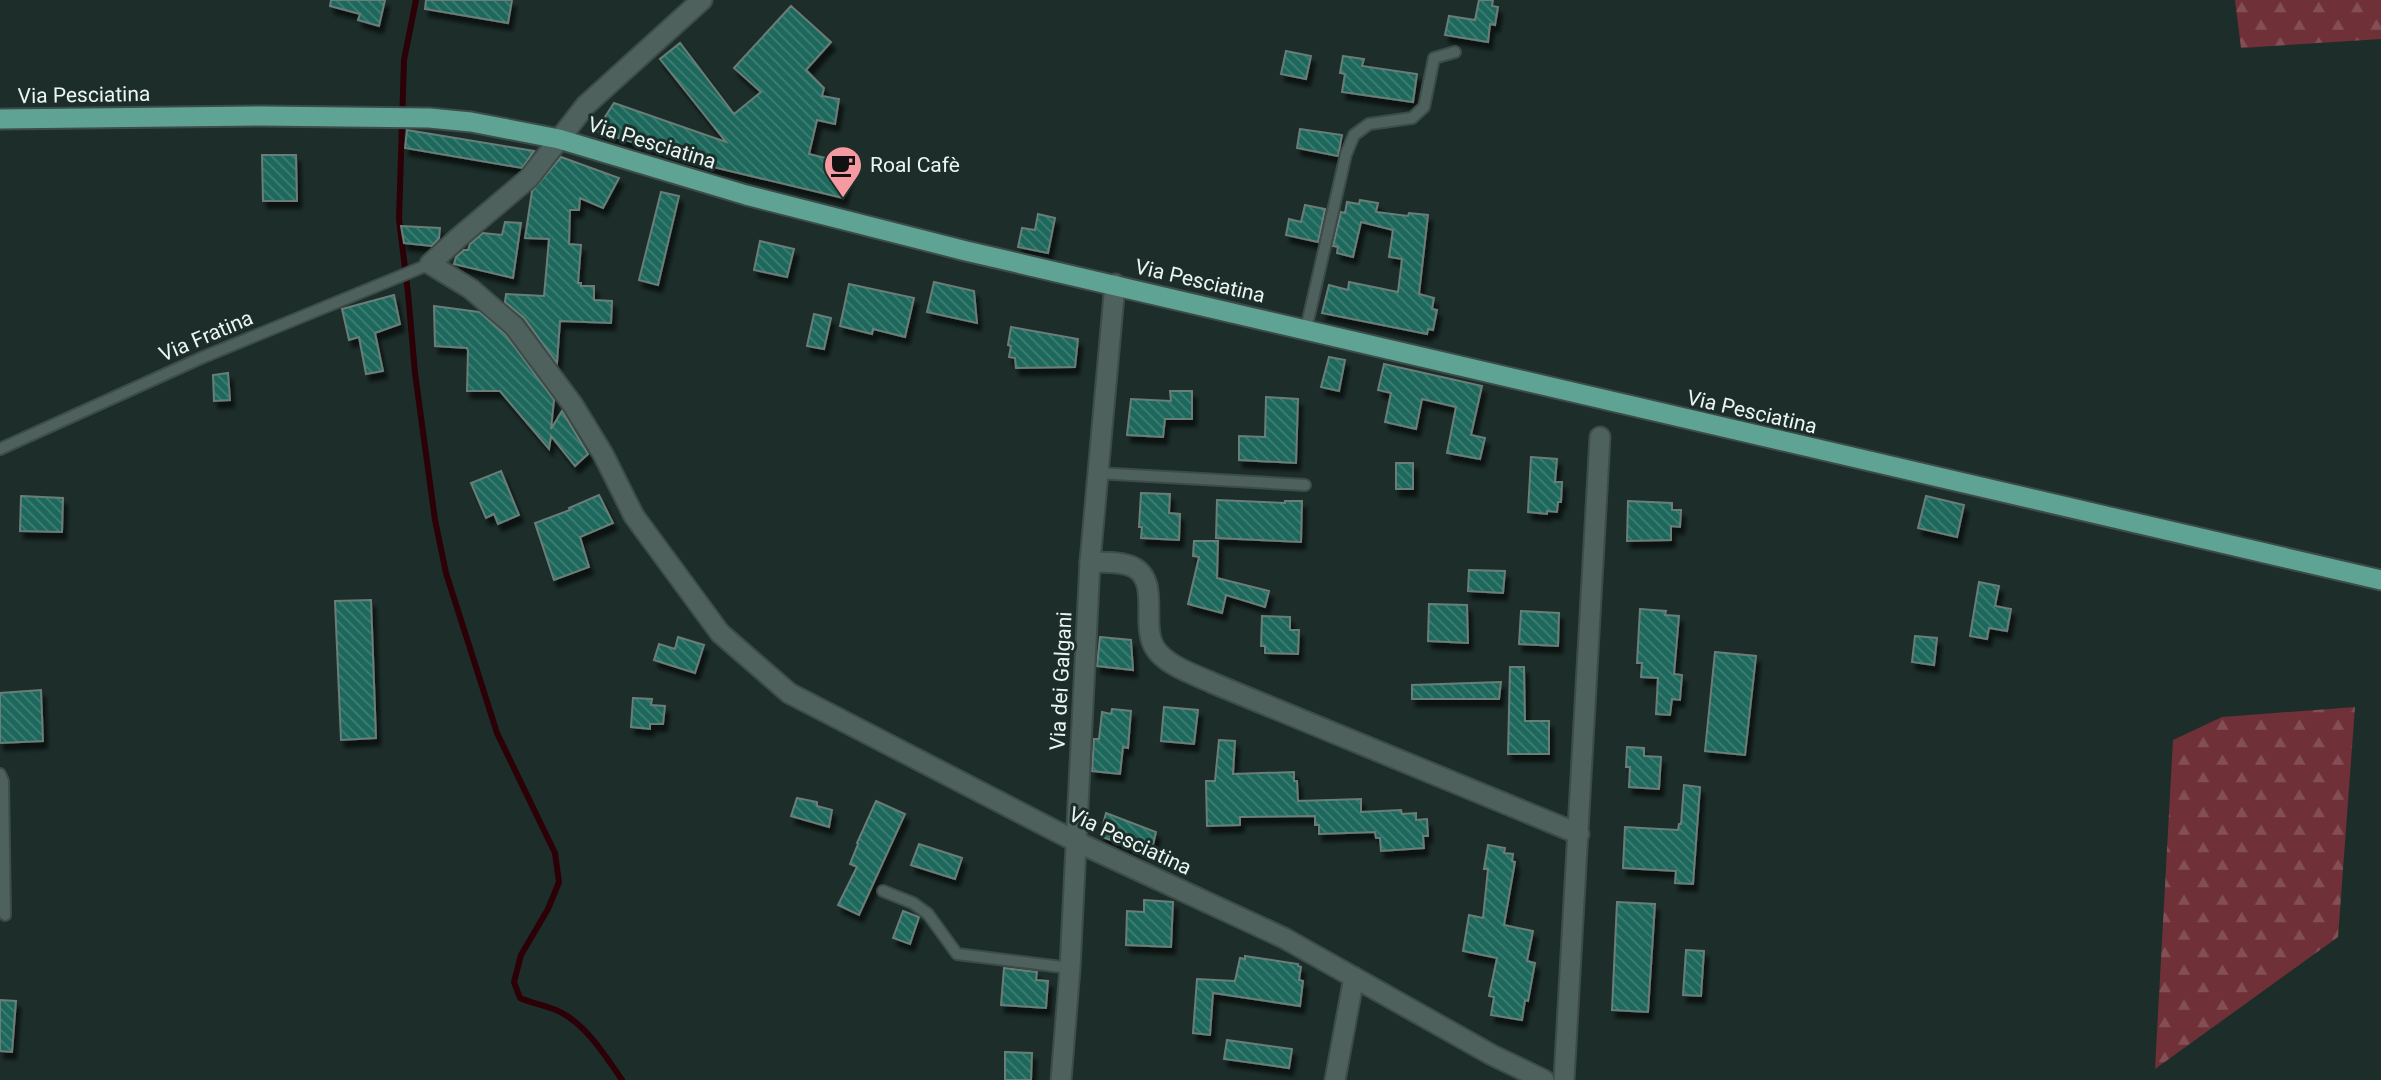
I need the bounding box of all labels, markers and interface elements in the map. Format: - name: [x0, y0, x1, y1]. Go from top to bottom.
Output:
- street label: Via Pesciatina: [17, 82, 151, 108]
- street label: Via Pesciatina: [585, 112, 719, 174]
- cafe icon: Roal Cafè: [822, 144, 864, 199]
- place label: Roal Cafè: [870, 153, 960, 177]
- street label: Via Pesciatina: [1133, 254, 1267, 308]
- street label: Via Fratina: [155, 305, 257, 367]
- street label: Via Pesciatina: [1685, 385, 1819, 439]
- street label: Via dei Galgani: [1045, 611, 1077, 751]
- street label: Via Pesciatina: [1065, 802, 1195, 880]

